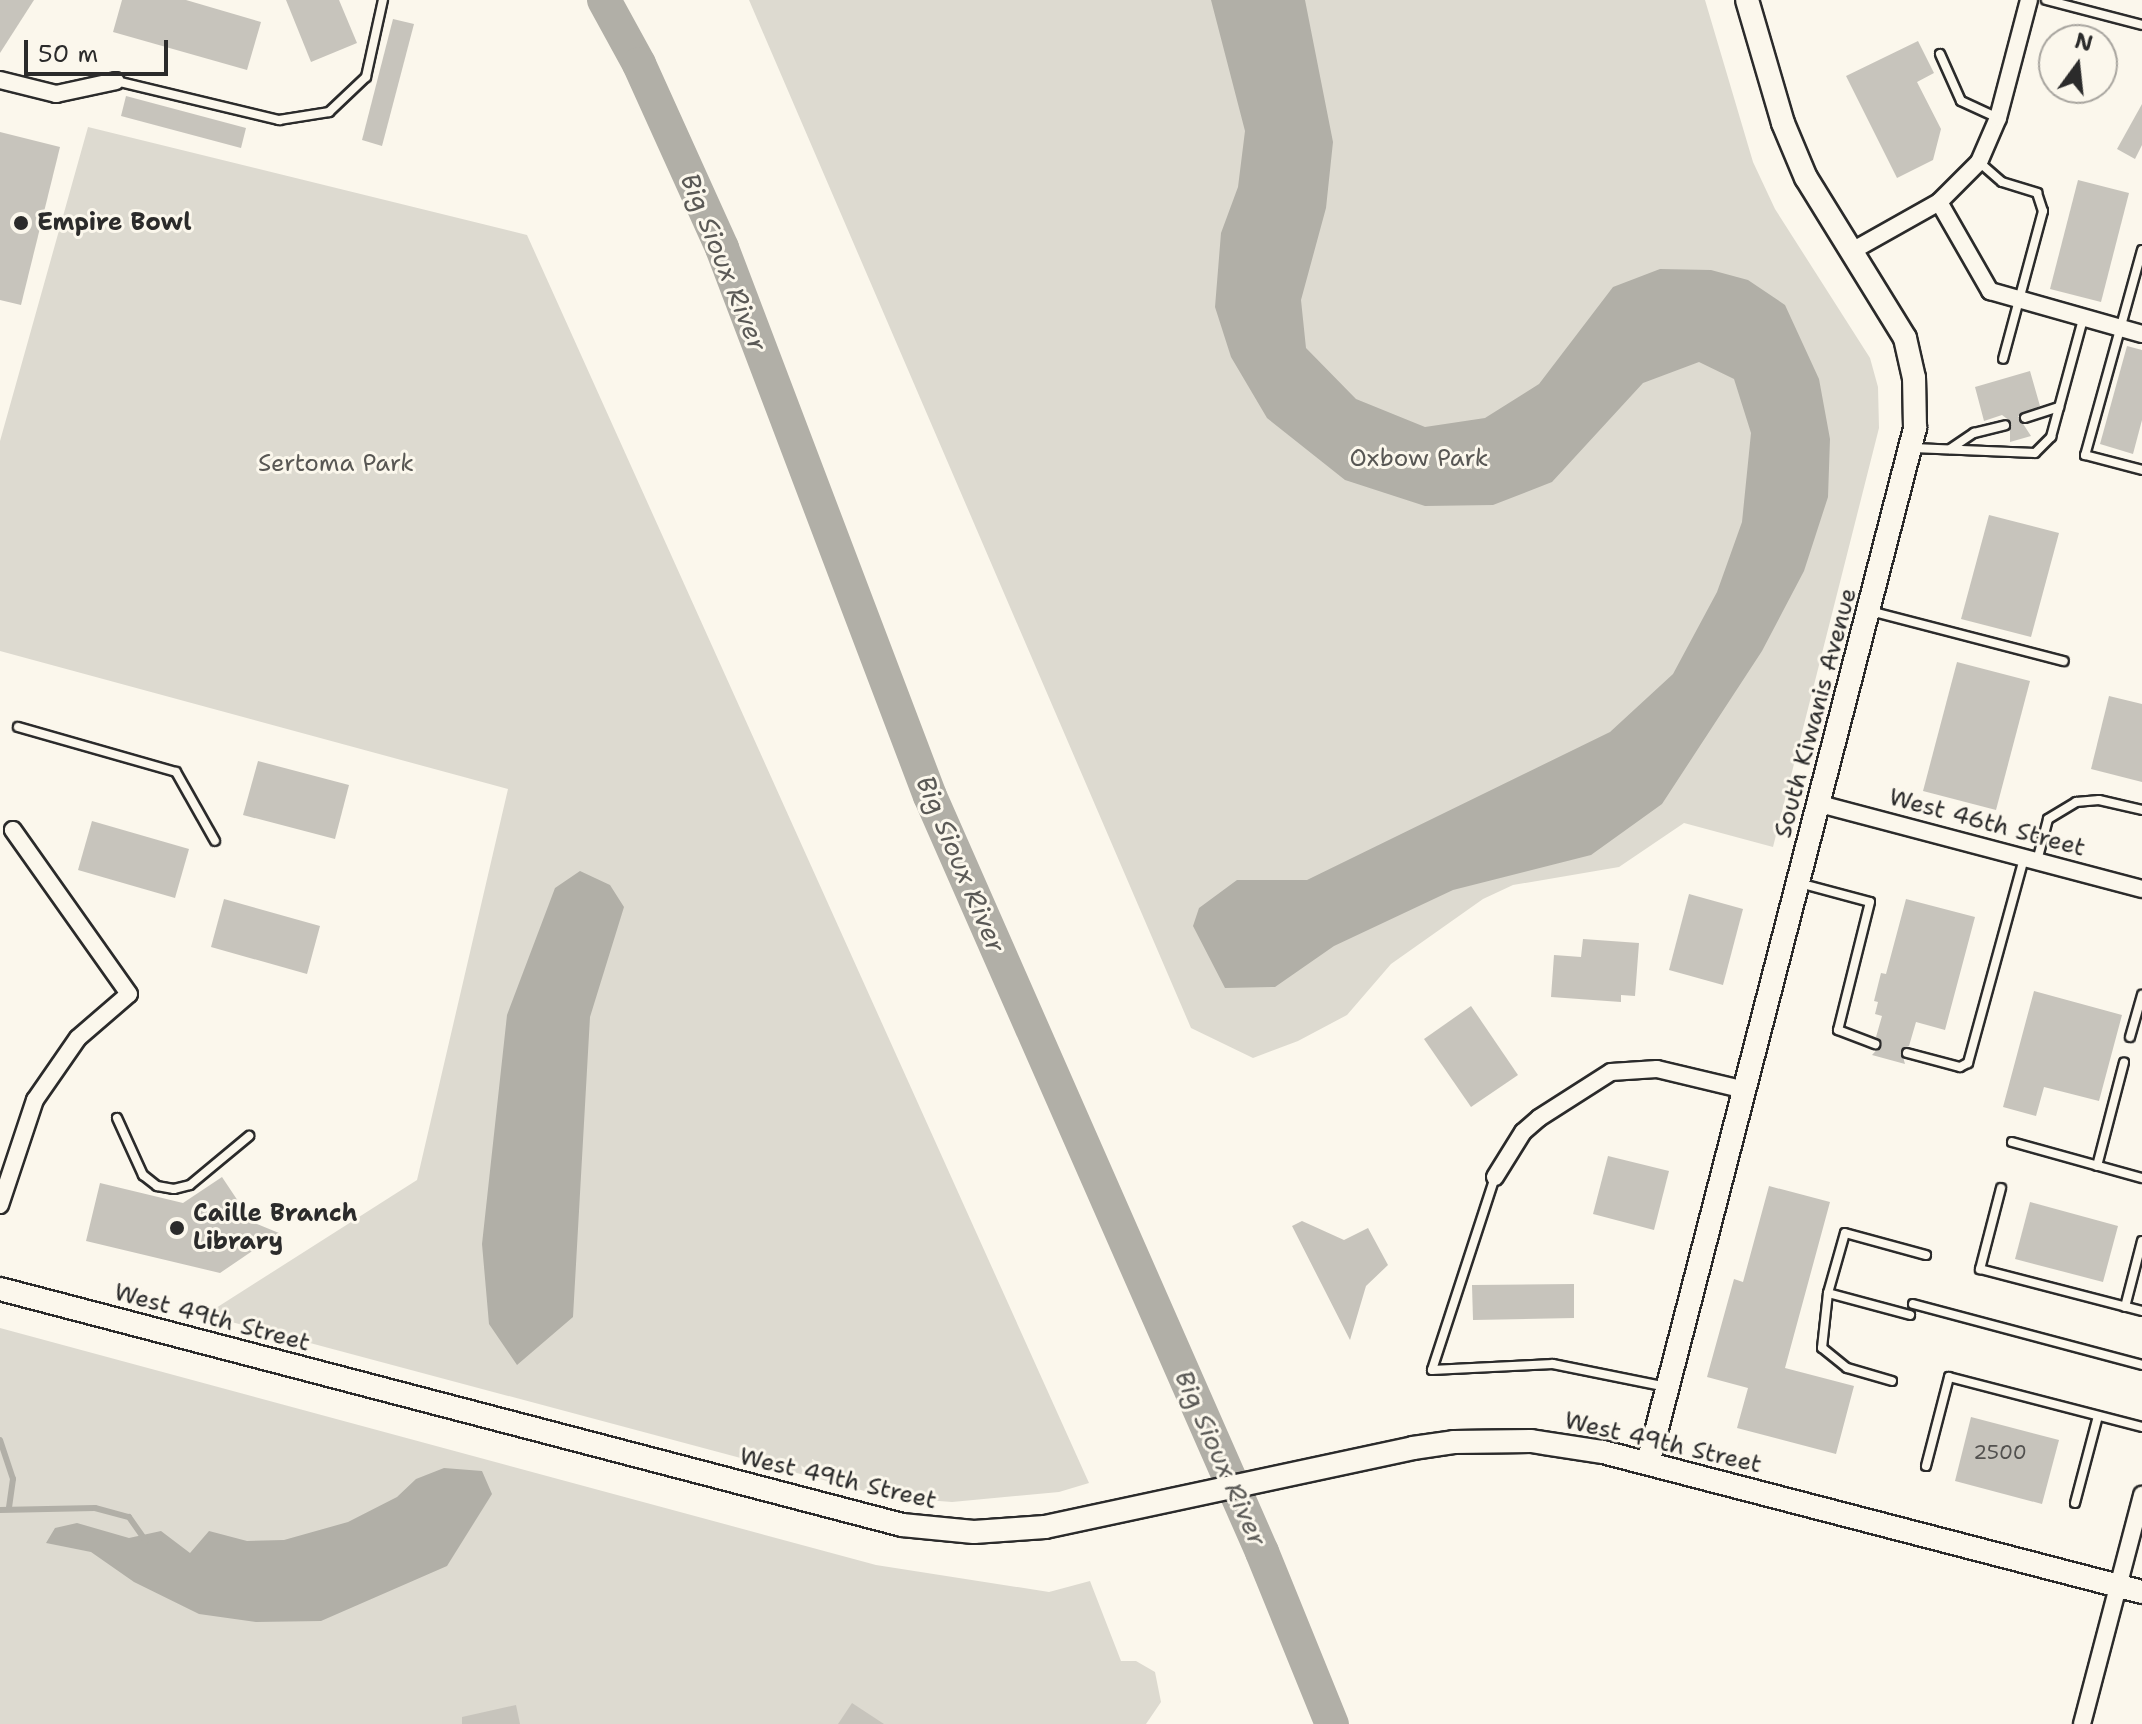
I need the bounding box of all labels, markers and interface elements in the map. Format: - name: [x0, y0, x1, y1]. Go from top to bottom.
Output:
- scale bar: [28, 24, 172, 74]
- north arrow: [2038, 24, 2118, 104]
- text: N: [2072, 26, 2096, 59]
- text: 50 m: [38, 38, 98, 70]
- water label: Big Sioux River: [674, 168, 774, 356]
- place label: Empire Bowl: [37, 209, 192, 237]
- marker: Empire Bowl: [12, 214, 30, 232]
- park label: Oxbow Park: [1349, 445, 1489, 473]
- park label: Sertoma Park: [258, 450, 414, 478]
- street label: South Kiwanis Avenue: [1769, 585, 1863, 841]
- water label: Big Sioux River: [910, 771, 1012, 957]
- street label: West 46th Street: [1886, 783, 2088, 863]
- place label: Caille Branch Library: [193, 1200, 358, 1256]
- marker: Caille Branch Library: [168, 1219, 186, 1237]
- street label: West 49th Street: [111, 1278, 313, 1358]
- water label: Big Sioux River: [1168, 1365, 1274, 1551]
- street label: West 49th Street: [1562, 1406, 1764, 1480]
- house number: 2500: [1973, 1440, 2027, 1464]
- street label: West 49th Street: [737, 1442, 939, 1516]

